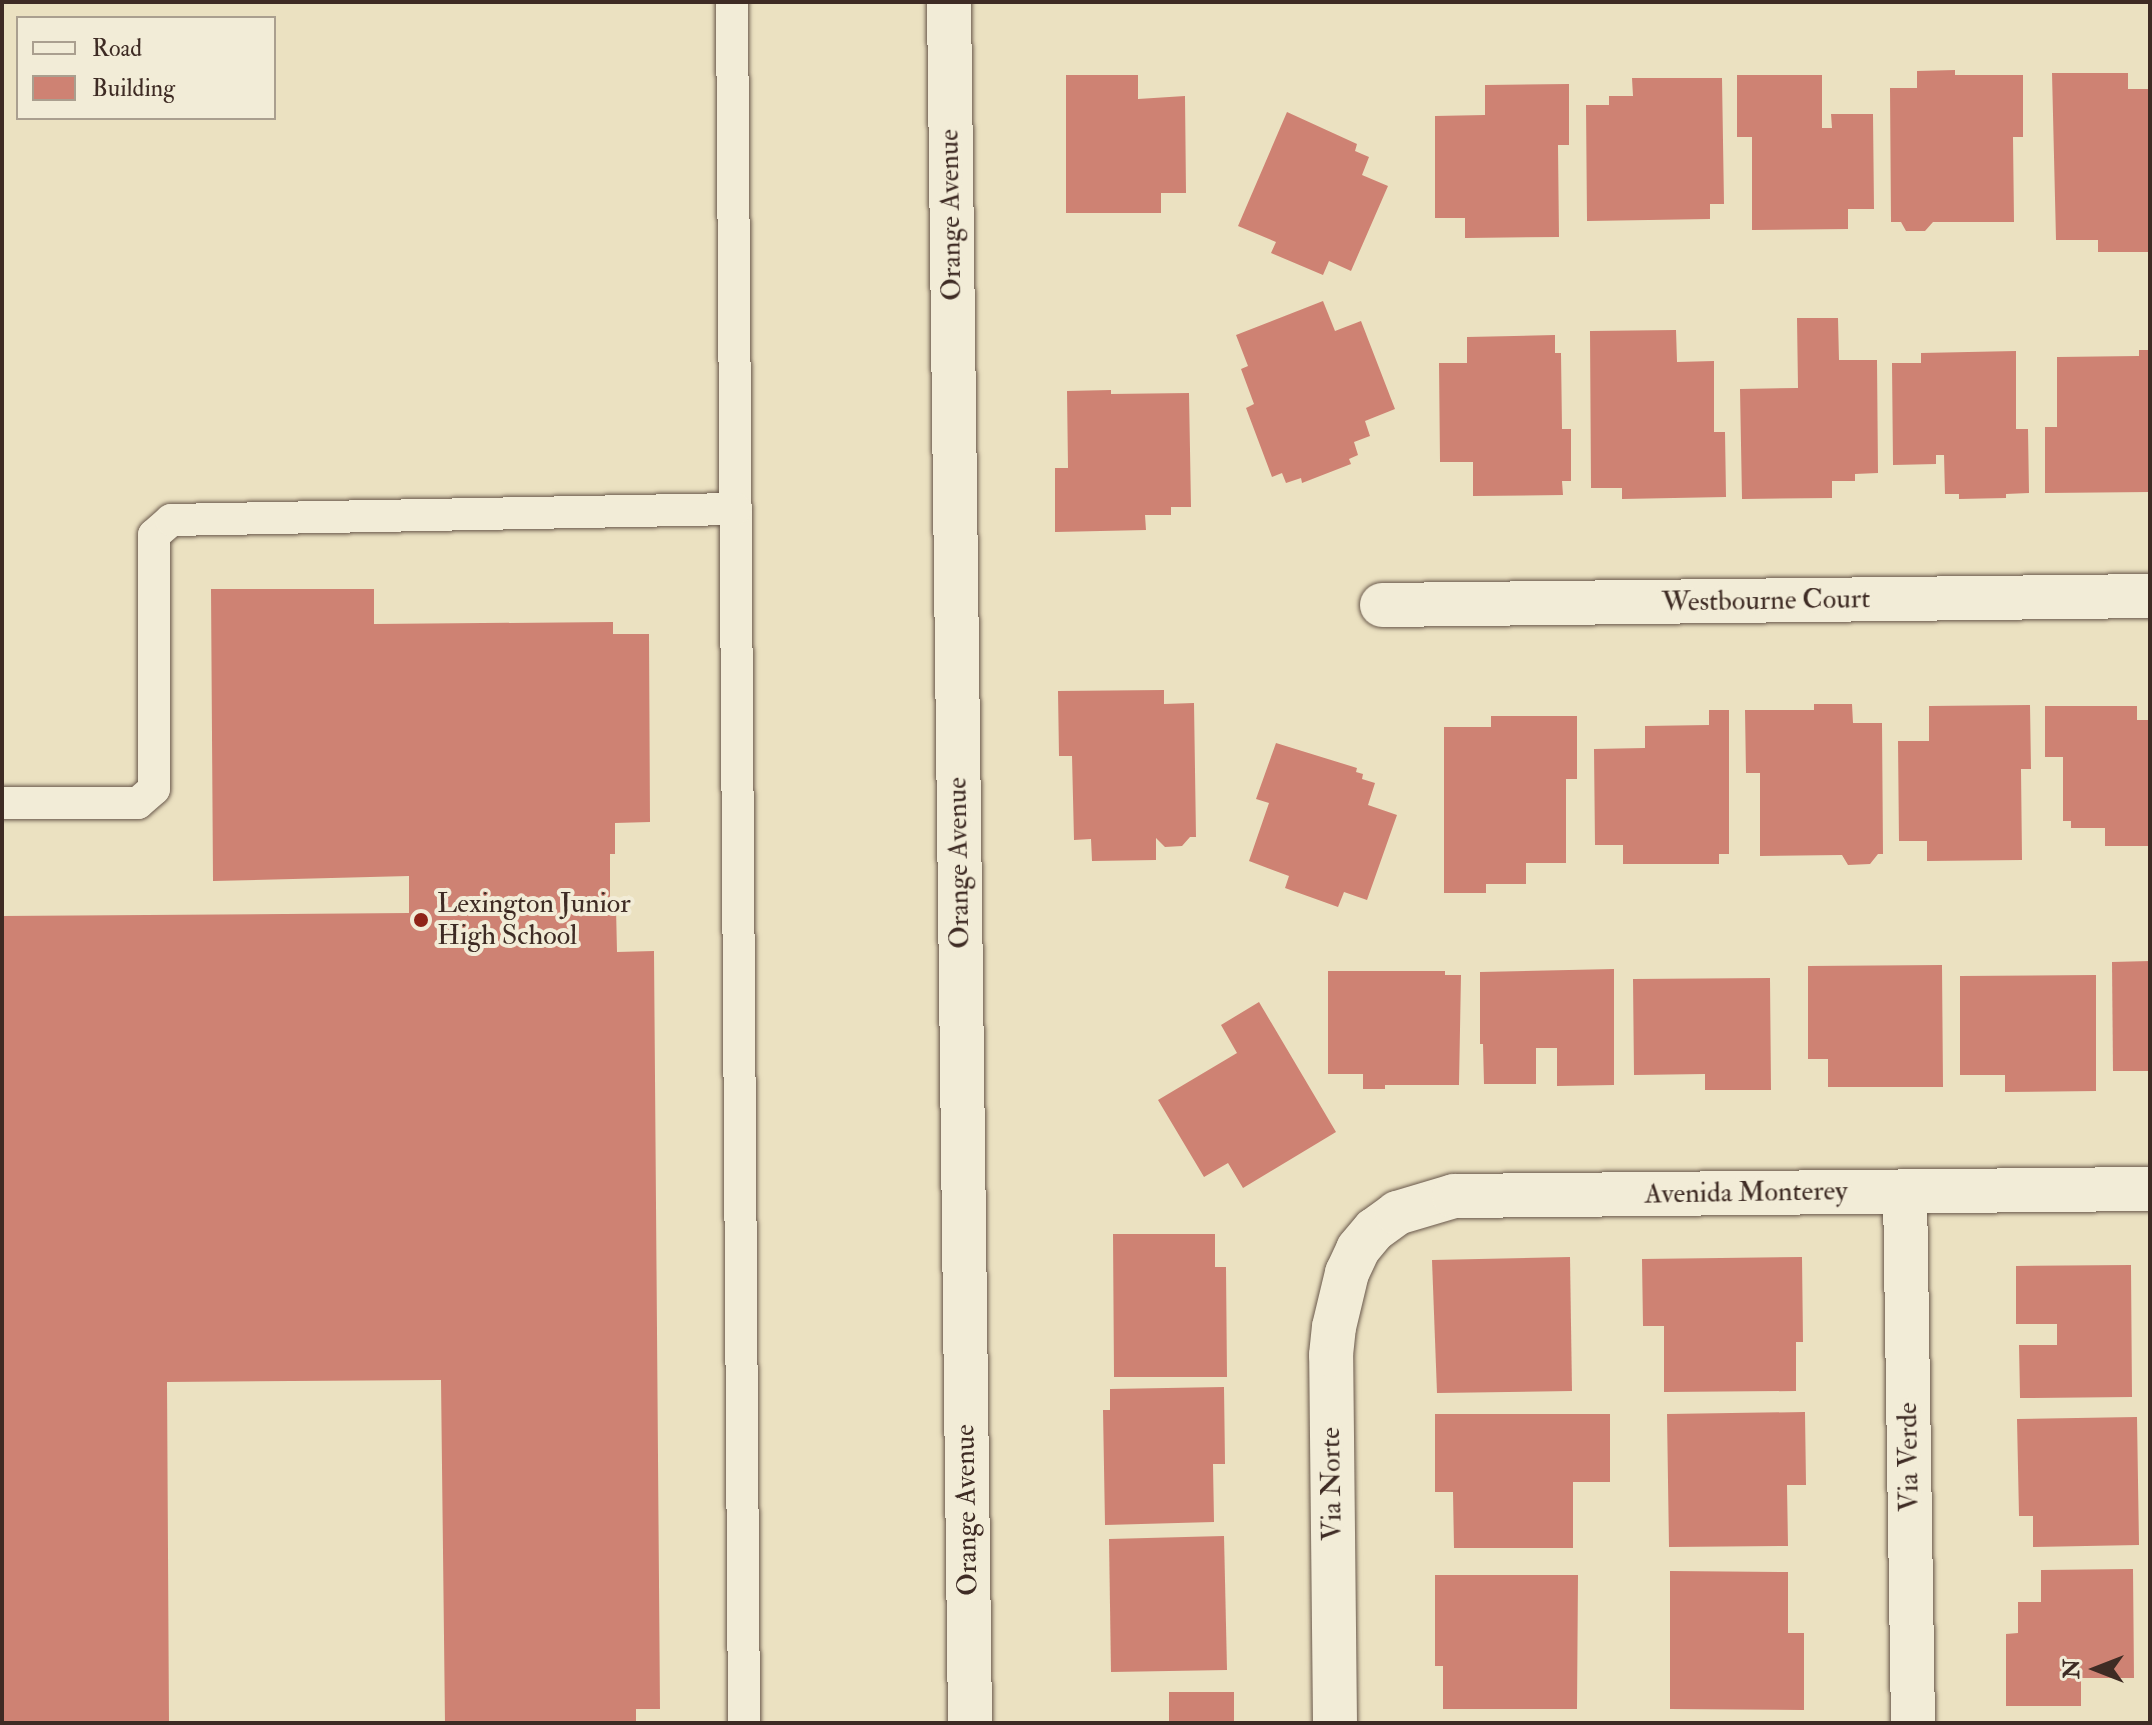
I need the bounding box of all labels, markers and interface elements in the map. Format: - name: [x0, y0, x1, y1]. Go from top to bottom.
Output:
- legend: [16, 16, 276, 120]
- text: Road: [92, 33, 142, 64]
- text: Building: [92, 73, 175, 104]
- street label: Orange Avenue: [933, 129, 969, 301]
- street label: Westbourne Court: [1661, 582, 1871, 620]
- street label: Orange Avenue: [941, 777, 977, 949]
- place label: Lexington Junior High School: [437, 887, 631, 953]
- marker: Lexington Junior High School: [412, 911, 430, 929]
- street label: Avenida Monterey: [1644, 1174, 1848, 1212]
- street label: Via Verde: [1891, 1402, 1927, 1512]
- street label: Orange Avenue: [949, 1424, 985, 1596]
- street label: Via Norte: [1314, 1427, 1350, 1541]
- north arrow: [2056, 1629, 2136, 1709]
- text: N: [2058, 1659, 2086, 1679]

